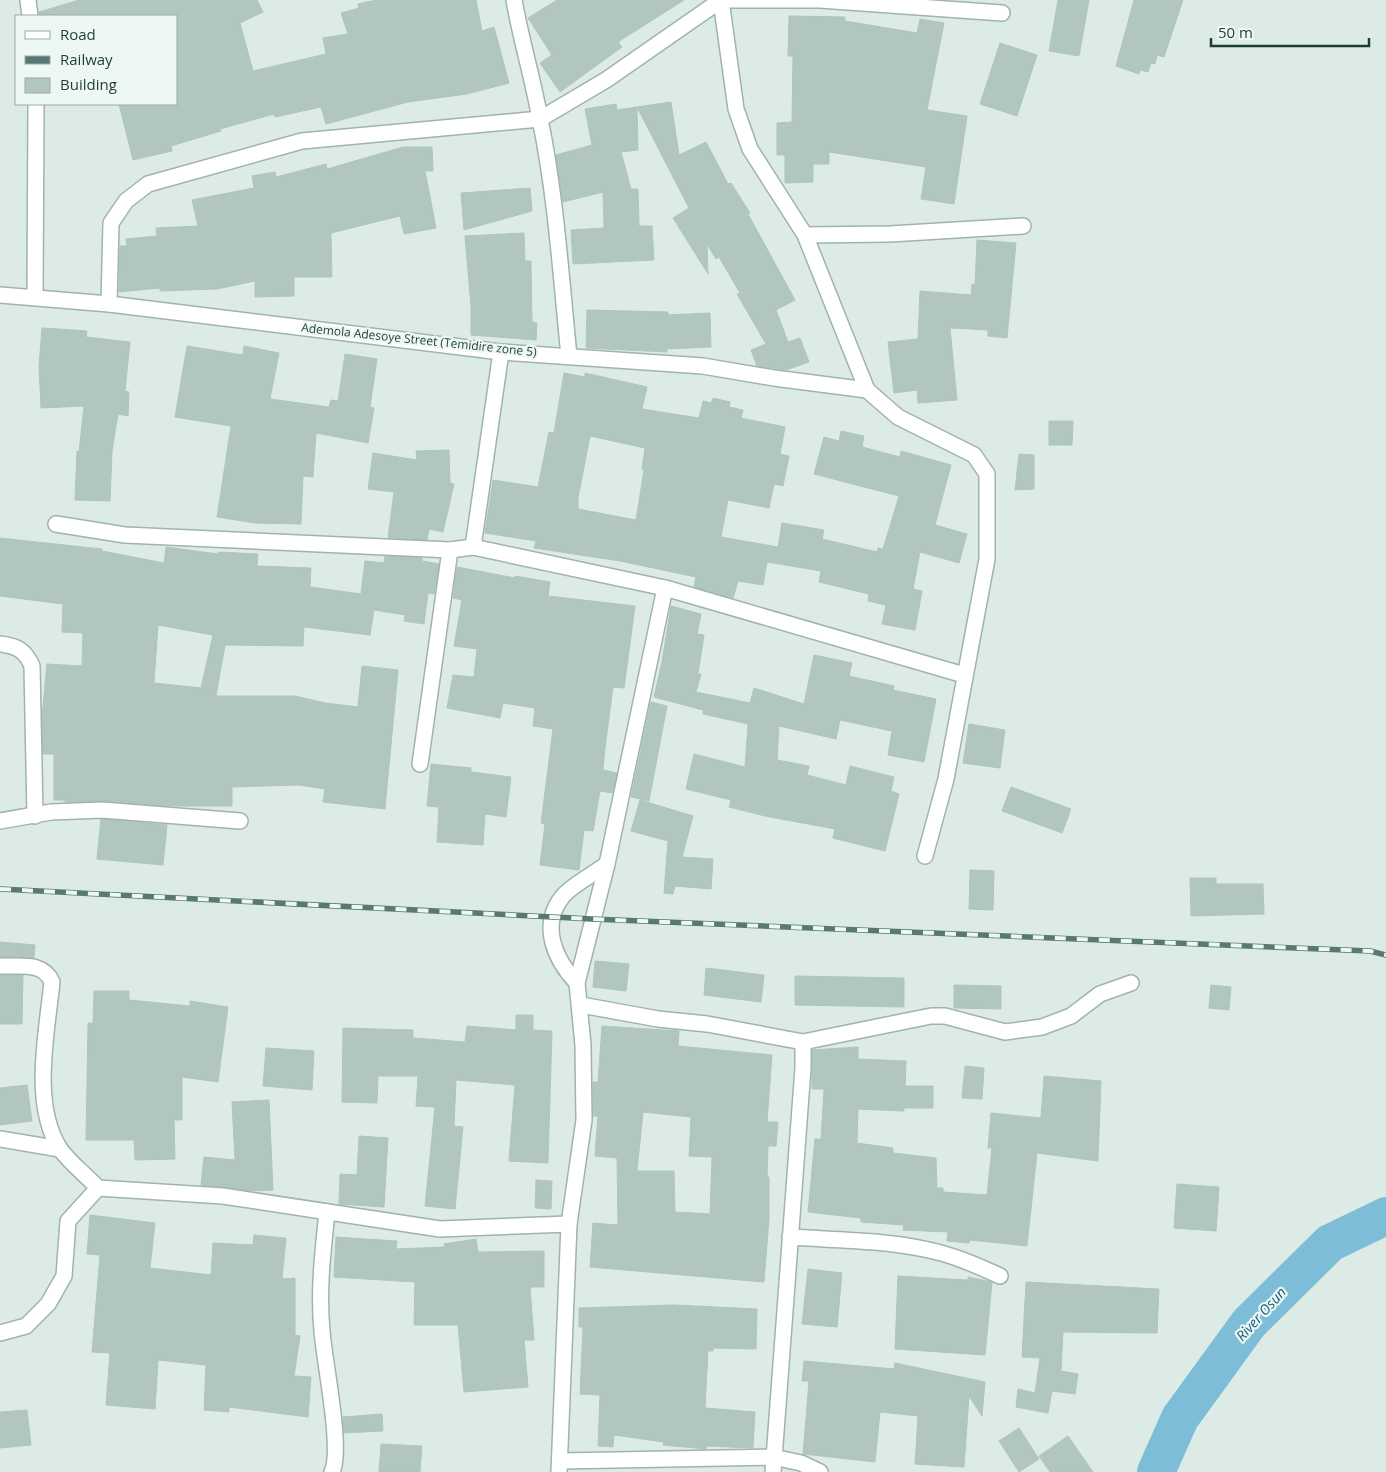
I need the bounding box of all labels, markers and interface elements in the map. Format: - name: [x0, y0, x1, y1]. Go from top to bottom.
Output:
- legend: [15, 15, 178, 105]
- scale bar: [1211, 15, 1368, 47]
- text: 50 m: [1218, 22, 1253, 42]
- text: Road: [60, 24, 96, 44]
- text: Railway: [60, 49, 113, 69]
- text: Building: [60, 74, 117, 94]
- street label: Ademola Adesoye Street (Temidire zone 5): [301, 319, 538, 360]
- water label: River Osun: [1231, 1283, 1290, 1345]

